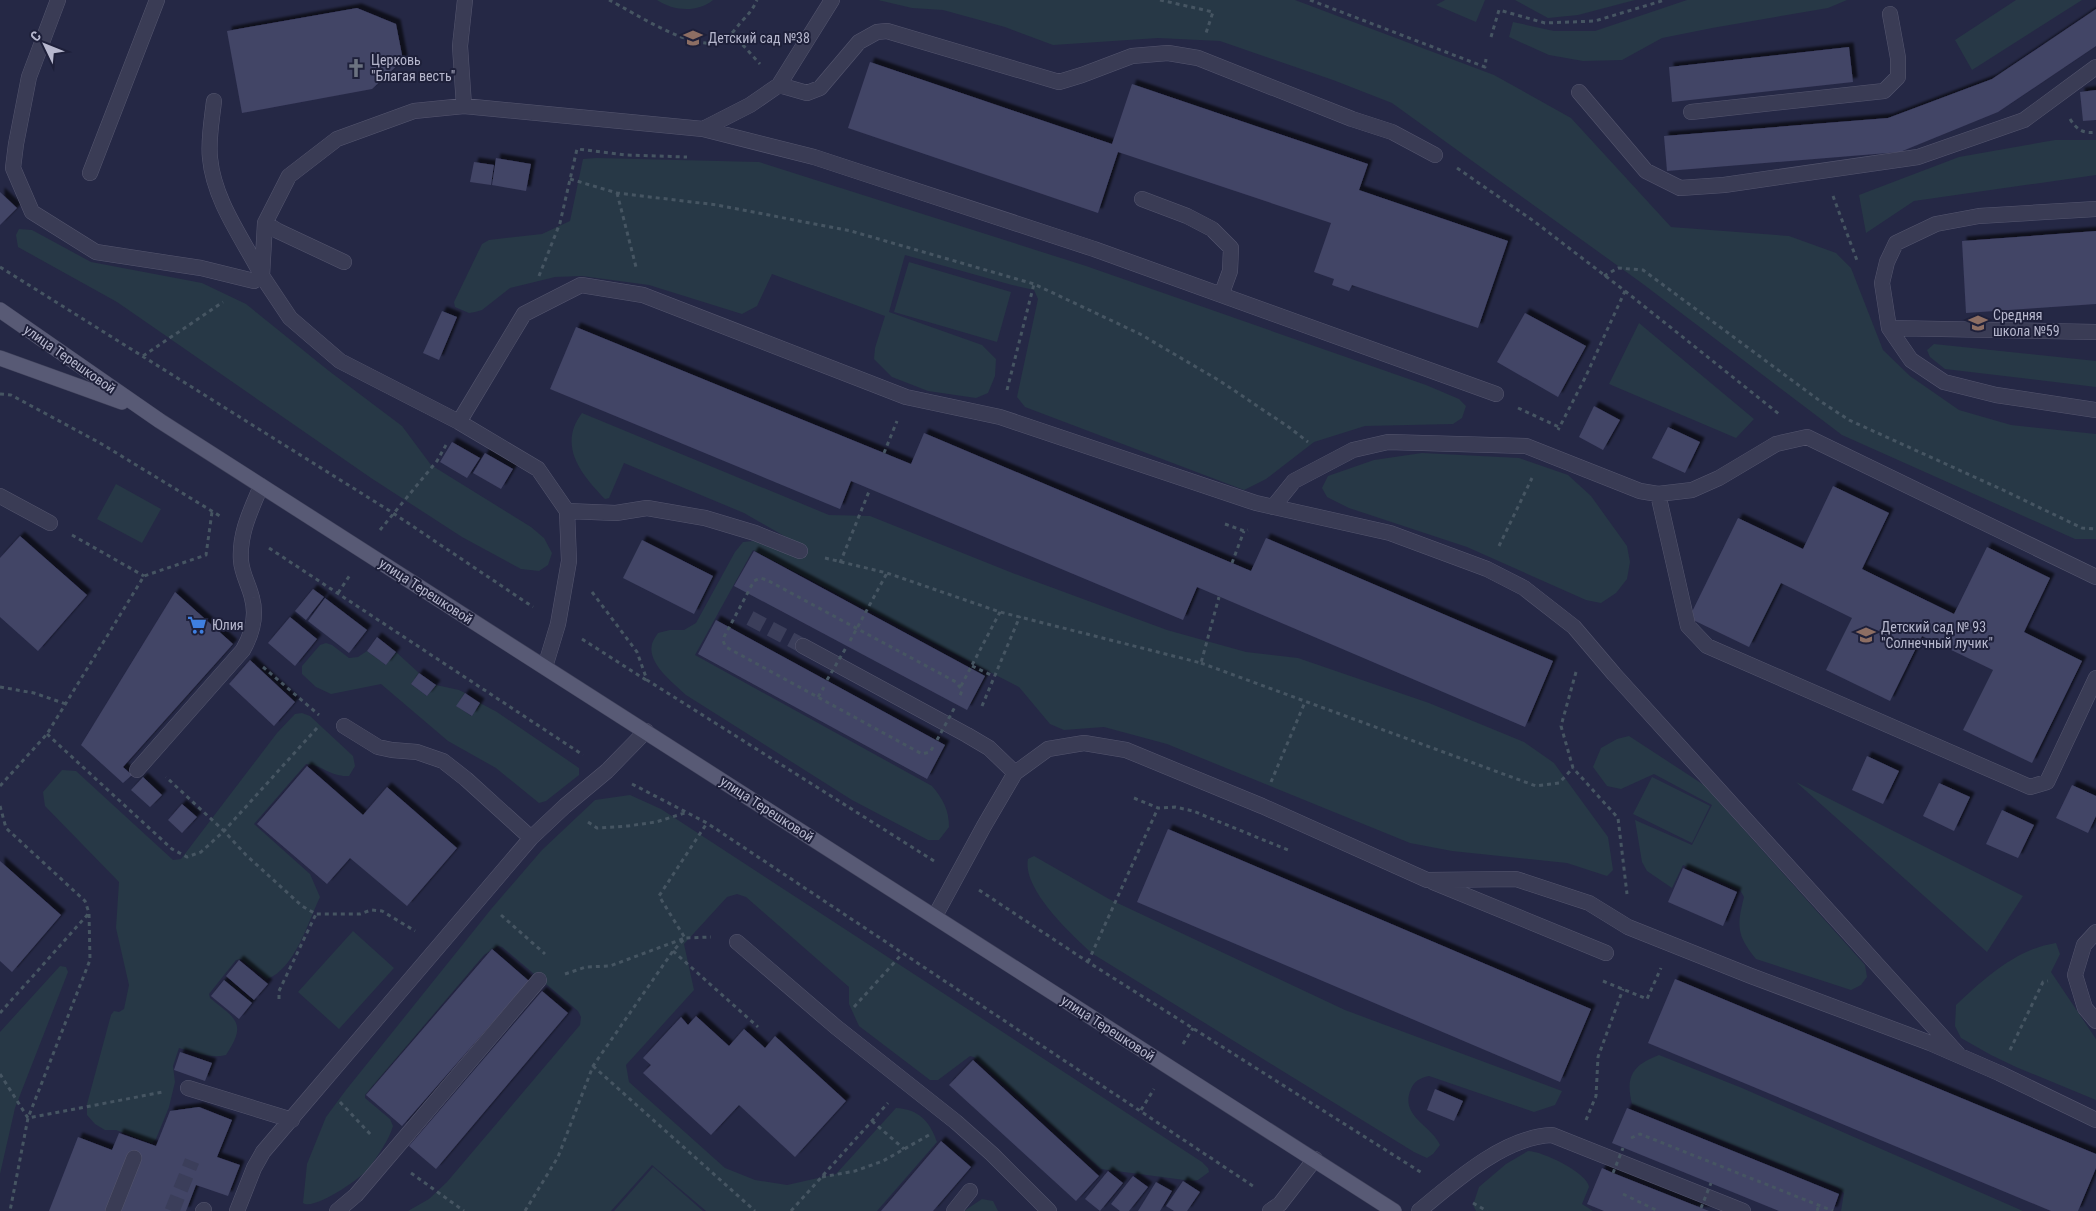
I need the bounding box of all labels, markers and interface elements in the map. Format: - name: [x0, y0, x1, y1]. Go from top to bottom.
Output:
- north arrow: [20, 20, 70, 70]
- school or university icon: Детский сад №38: [682, 27, 704, 49]
- text: С: [27, 28, 44, 45]
- place label: Детский сад №38: [708, 30, 810, 46]
- place label: Церковь "Благая весть": [371, 52, 455, 84]
- church icon: Церковь "Благая весть": [345, 57, 367, 79]
- place label: Средняя школа №59: [1993, 307, 2060, 339]
- school or university icon: Средняя школа №59: [1967, 312, 1989, 334]
- street label: улица Терешковой: [21, 321, 119, 397]
- street label: улица Терешковой: [376, 555, 476, 627]
- supermarket icon: Юлия: [186, 614, 208, 636]
- place label: Юлия: [212, 617, 244, 633]
- place label: Детский сад № 93 "Солнечный лучик": [1881, 619, 1993, 651]
- school or university icon: Детский сад № 93 "Солнечный лучик": [1855, 624, 1877, 646]
- street label: улица Терешковой: [717, 773, 817, 845]
- street label: улица Терешковой: [1058, 992, 1158, 1064]

